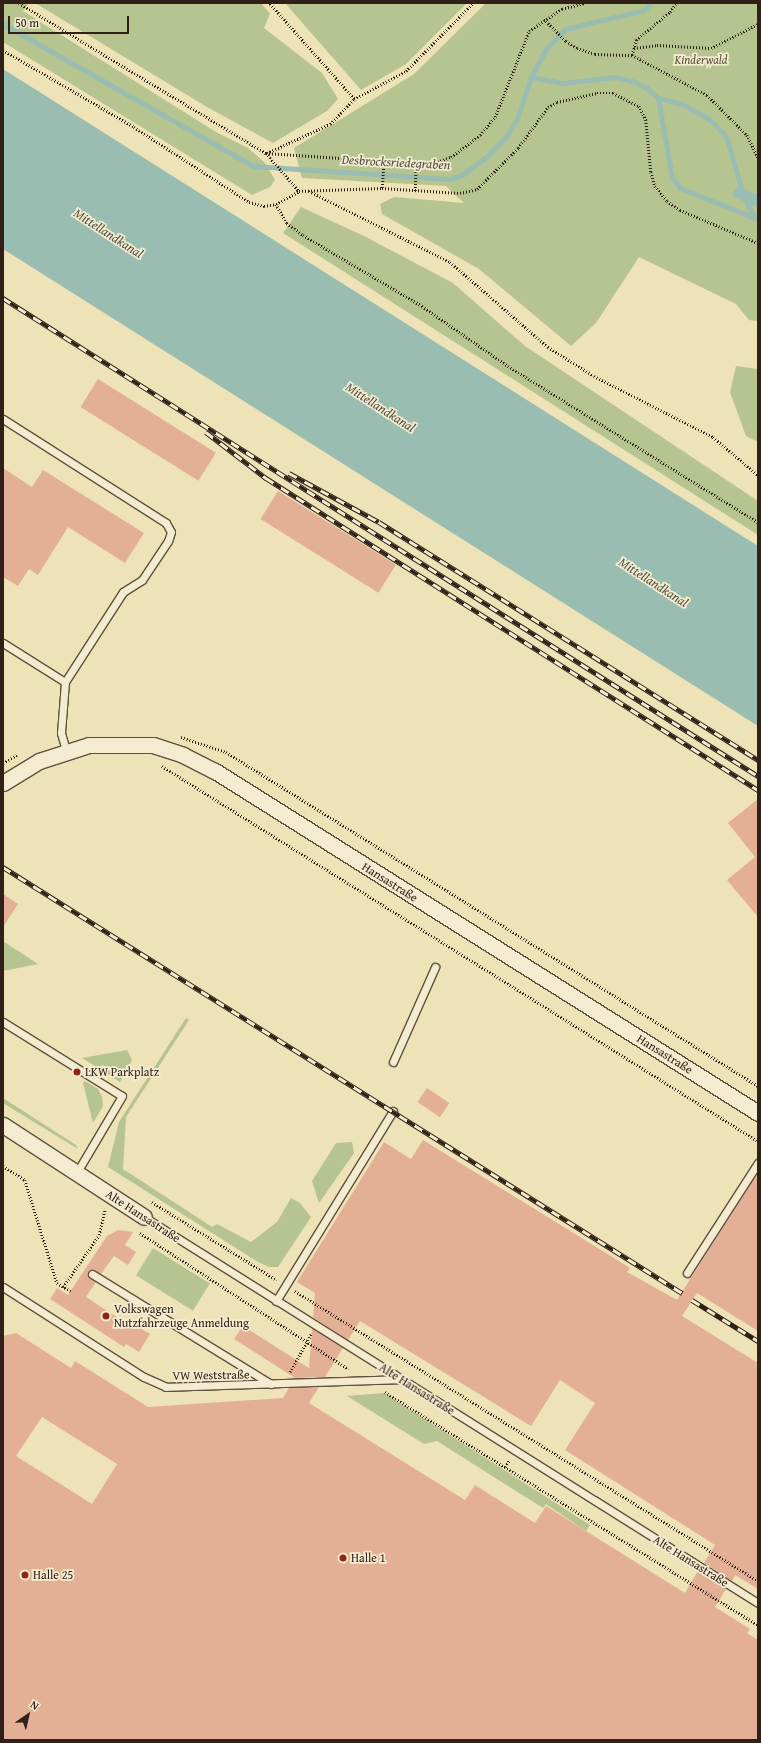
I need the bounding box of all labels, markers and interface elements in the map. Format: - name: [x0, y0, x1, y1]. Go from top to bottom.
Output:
- scale bar: [10, 8, 131, 34]
- text: 50 m: [15, 14, 39, 31]
- park label: Kinderwald: [675, 53, 727, 67]
- water label: Desbrocksriedegraben: [341, 152, 451, 174]
- water label: Mittellandkanal: [70, 206, 146, 262]
- water label: Mittellandkanal: [342, 380, 418, 436]
- water label: Mittellandkanal: [615, 555, 691, 611]
- street label: Hansastraße: [359, 859, 421, 905]
- street label: Hansastraße: [634, 1031, 696, 1077]
- place label: LKW Parkplatz: [85, 1065, 159, 1079]
- marker: LKW Parkplatz: [72, 1067, 82, 1077]
- street label: Alte Hansastraße: [103, 1187, 183, 1245]
- place label: Volkswagen Nutzfahrzeuge Anmeldung: [114, 1302, 249, 1330]
- marker: Volkswagen Nutzfahrzeuge Anmeldung: [101, 1311, 111, 1321]
- street label: Alte Hansastraße: [377, 1360, 457, 1418]
- street label: VW Weststraße: [172, 1367, 250, 1383]
- street label: Alte Hansastraße: [651, 1532, 731, 1590]
- place label: Halle 1: [351, 1551, 385, 1565]
- marker: Halle 1: [338, 1553, 348, 1563]
- place label: Halle 25: [33, 1568, 73, 1582]
- marker: Halle 25: [20, 1570, 30, 1580]
- north arrow: [8, 1695, 48, 1735]
- text: N: [27, 1696, 42, 1714]

